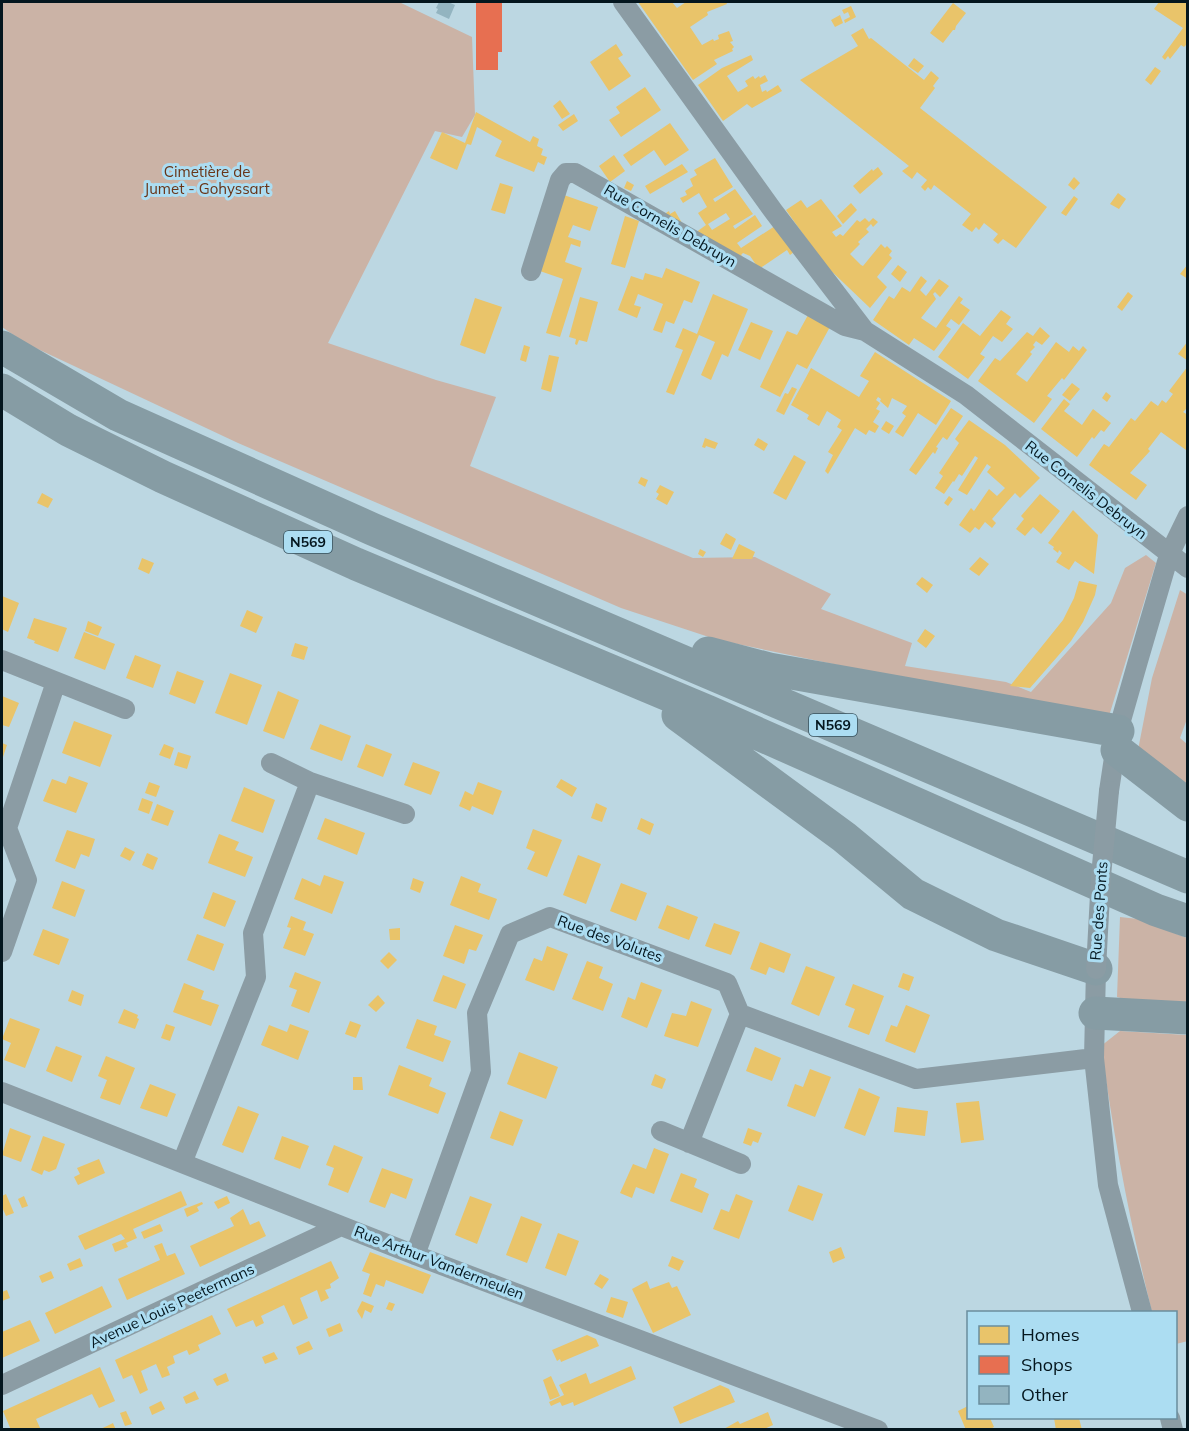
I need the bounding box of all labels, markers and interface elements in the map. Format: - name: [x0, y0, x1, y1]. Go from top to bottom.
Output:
- park label: Cimetière de Jumet - Gohyssart: [144, 162, 270, 198]
- street label: Rue Cornelis Debruyn: [601, 180, 740, 271]
- street label: Rue Cornelis Debruyn: [1022, 436, 1151, 543]
- road number: N569: [284, 531, 332, 553]
- road number: N569: [809, 714, 857, 736]
- street label: Rue des Ponts: [1086, 861, 1111, 961]
- street label: Rue des Volutes: [555, 911, 665, 966]
- street label: Rue Arthur Vandermeulen: [351, 1221, 527, 1304]
- street label: Avenue Louis Peetermans: [87, 1259, 257, 1352]
- legend: [967, 1311, 1177, 1419]
- text: Homes: [1021, 1323, 1080, 1346]
- text: Shops: [1021, 1353, 1073, 1376]
- text: Other: [1021, 1383, 1069, 1406]

